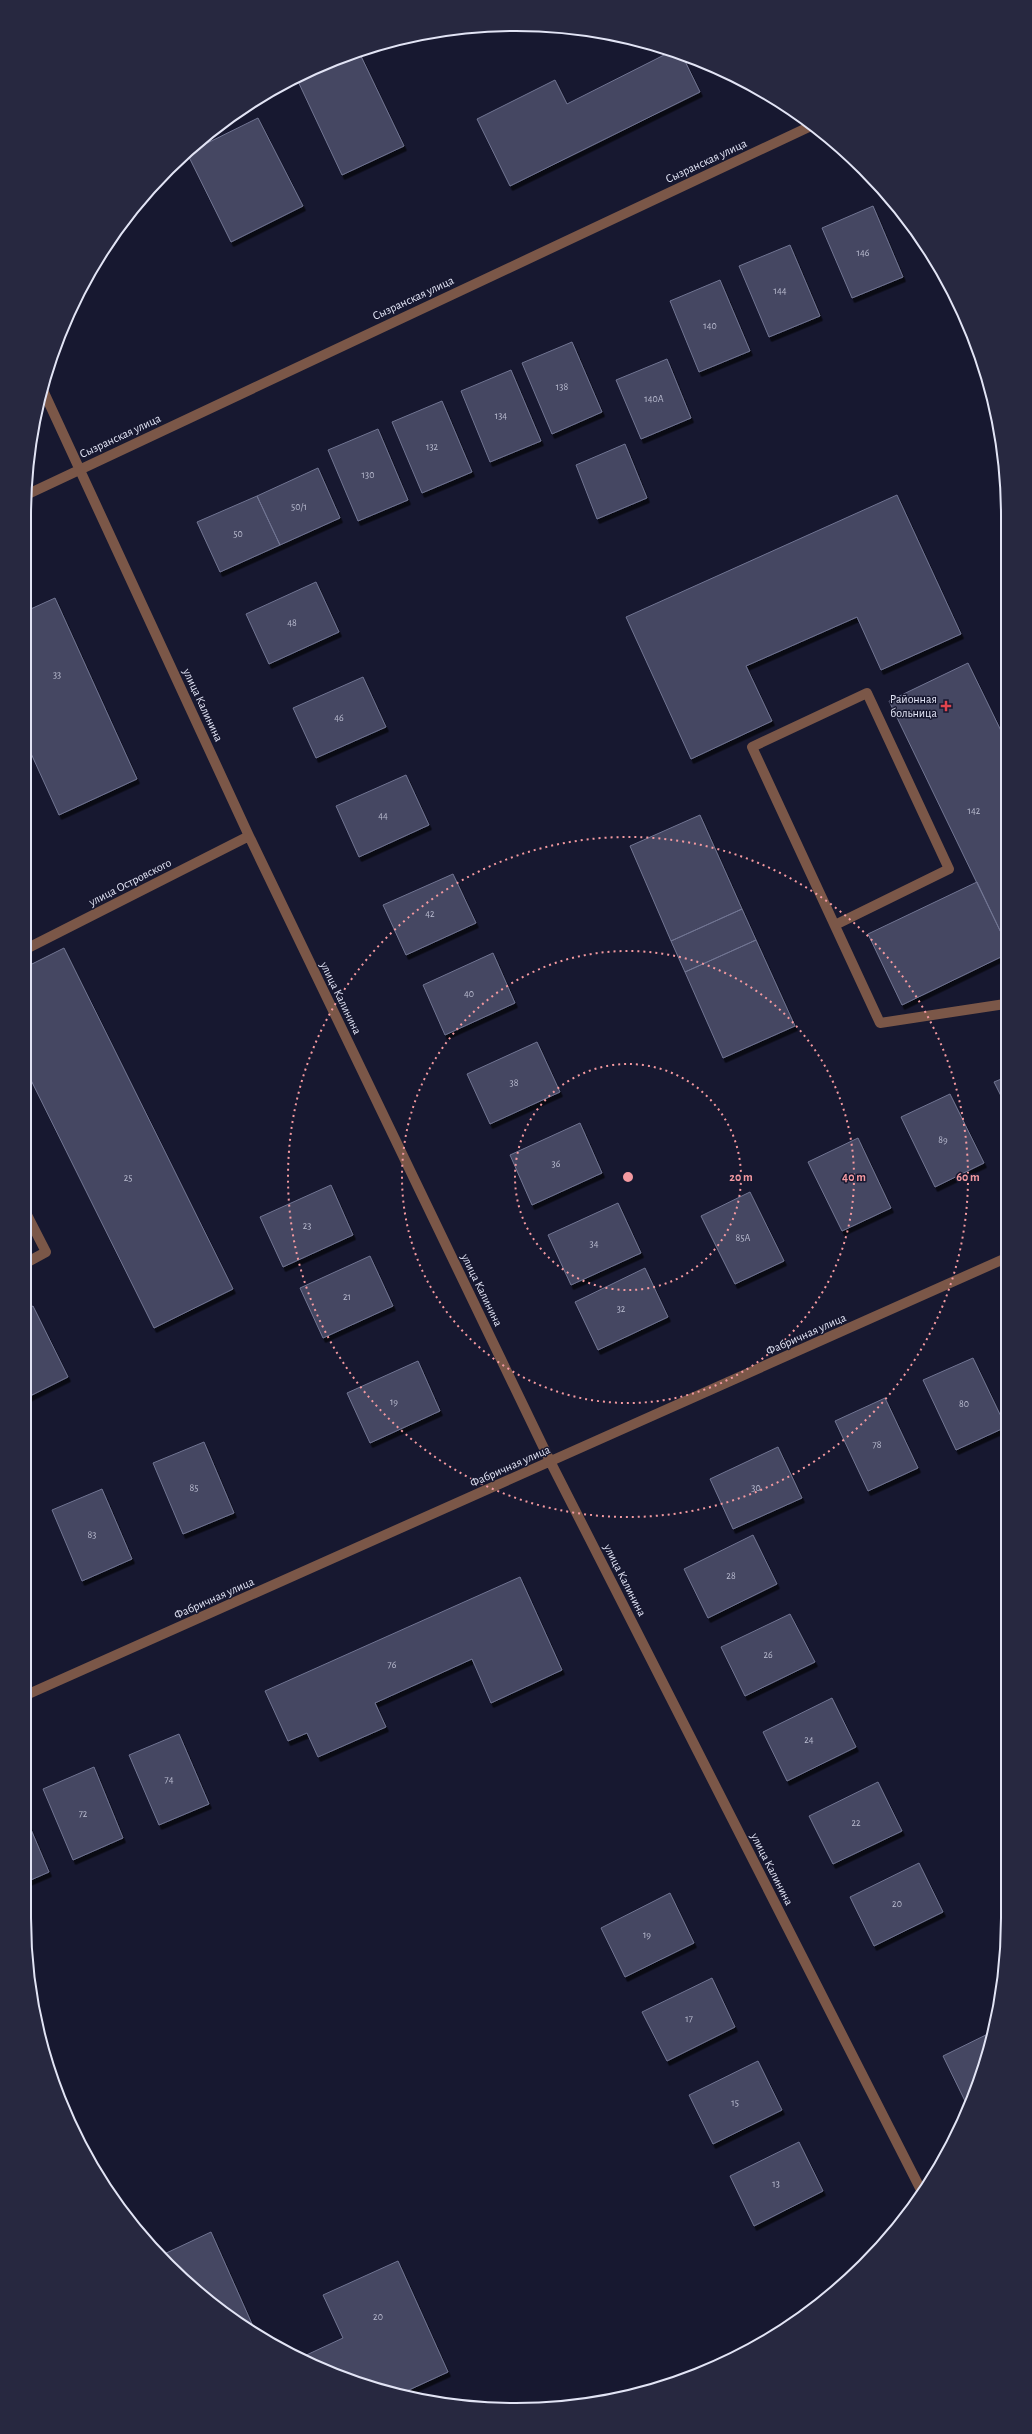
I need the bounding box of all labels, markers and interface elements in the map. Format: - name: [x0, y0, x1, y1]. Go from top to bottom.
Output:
- street label: Сызранская улица: [664, 137, 749, 186]
- house number: 146: [857, 248, 870, 258]
- street label: Сызранская улица: [371, 274, 456, 323]
- house number: 144: [773, 286, 787, 296]
- house number: 140: [703, 321, 717, 331]
- house number: 138: [556, 382, 568, 392]
- house number: 140А: [644, 394, 664, 404]
- house number: 134: [495, 411, 507, 421]
- street label: Сызранская улица: [78, 412, 163, 461]
- house number: 132: [426, 442, 438, 452]
- house number: 130: [362, 470, 374, 480]
- house number: 50/1: [291, 502, 307, 512]
- house number: 50: [233, 529, 243, 539]
- house number: 48: [287, 618, 297, 628]
- street label: улица Калинина: [180, 666, 225, 744]
- house number: 33: [53, 670, 61, 680]
- place label: Районная больница: [890, 693, 938, 719]
- marker: Районная больница: [940, 700, 952, 712]
- house number: 46: [334, 713, 344, 723]
- house number: 142: [968, 806, 981, 816]
- house number: 44: [378, 811, 388, 821]
- street label: улица Островского: [86, 856, 174, 909]
- house number: 42: [425, 909, 435, 919]
- street label: улица Калинина: [317, 959, 364, 1037]
- house number: 40: [464, 989, 474, 999]
- house number: 38: [510, 1078, 519, 1088]
- house number: 89: [938, 1135, 948, 1145]
- house number: 36: [552, 1159, 561, 1169]
- centre of rings: [621, 1170, 635, 1184]
- text: 20 m: [729, 1171, 753, 1183]
- text: 40 m: [842, 1171, 866, 1183]
- text: 60 m: [956, 1171, 980, 1183]
- house number: 25: [124, 1173, 132, 1183]
- house number: 23: [303, 1221, 311, 1231]
- house number: 85А: [736, 1233, 751, 1243]
- house number: 34: [590, 1239, 599, 1249]
- street label: улица Калинина: [458, 1251, 505, 1329]
- house number: 21: [343, 1292, 351, 1302]
- house number: 32: [617, 1304, 626, 1314]
- street label: Фабричная улица: [764, 1311, 849, 1358]
- house number: 19: [390, 1397, 398, 1407]
- house number: 80: [959, 1399, 969, 1409]
- house number: 78: [873, 1440, 882, 1450]
- street label: Фабричная улица: [468, 1443, 553, 1490]
- house number: 85: [190, 1483, 198, 1493]
- house number: 30: [751, 1483, 761, 1493]
- house number: 83: [88, 1530, 96, 1540]
- street label: улица Калинина: [600, 1541, 649, 1619]
- house number: 28: [726, 1571, 736, 1581]
- street label: Фабричная улица: [172, 1575, 257, 1622]
- house number: 26: [763, 1650, 773, 1660]
- house number: 76: [388, 1660, 397, 1670]
- house number: 24: [804, 1735, 814, 1745]
- house number: 74: [165, 1775, 174, 1785]
- house number: 72: [79, 1809, 88, 1819]
- house number: 22: [851, 1818, 861, 1828]
- street label: улица Калинина: [747, 1830, 796, 1908]
- house number: 20: [892, 1899, 902, 1909]
- house number: 19: [643, 1930, 651, 1940]
- house number: 17: [685, 2014, 693, 2024]
- house number: 15: [731, 2098, 739, 2108]
- house number: 13: [772, 2179, 780, 2189]
- house number: 20: [373, 2312, 383, 2322]

